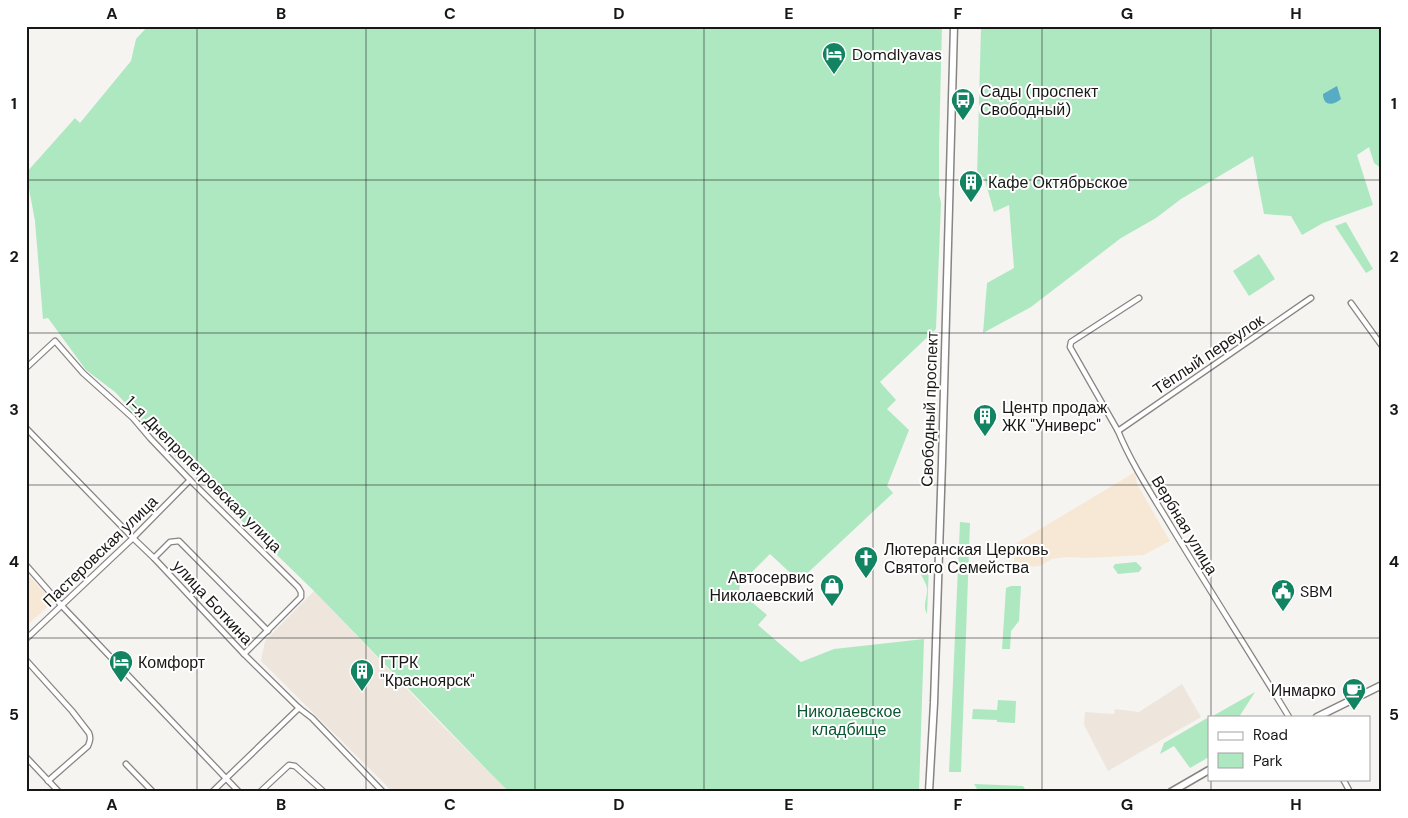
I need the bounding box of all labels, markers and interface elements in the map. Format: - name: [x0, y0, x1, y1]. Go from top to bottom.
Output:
- text: A: [106, 3, 118, 24]
- text: B: [276, 3, 286, 24]
- text: C: [444, 3, 456, 24]
- text: D: [613, 3, 625, 24]
- text: E: [784, 3, 794, 24]
- text: F: [954, 3, 963, 24]
- text: G: [1121, 3, 1133, 24]
- text: H: [1290, 3, 1302, 24]
- hotel icon: Domdlyavas: [821, 41, 847, 75]
- place label: Domdlyavas: [852, 44, 942, 65]
- place label: Сады (проспект Свободный): [980, 81, 1099, 120]
- bus stop icon: Сады (проспект Свободный): [950, 87, 976, 121]
- text: 1: [11, 93, 17, 114]
- text: 1: [1391, 93, 1397, 114]
- building icon: Кафе Октябрьское: [958, 169, 984, 203]
- place label: Кафе Октябрьское: [988, 172, 1128, 193]
- text: 2: [9, 246, 19, 267]
- text: 2: [1389, 246, 1399, 267]
- street label: Тёплый переулок: [1149, 309, 1269, 399]
- street label: Свободный проспект: [916, 330, 943, 487]
- street label: 1-я Днепропетровская улица: [121, 392, 287, 557]
- place label: Центр продаж ЖК "Универс": [1002, 397, 1107, 436]
- text: 3: [9, 399, 19, 420]
- text: 3: [1389, 399, 1399, 420]
- building icon: Центр продаж ЖК "Универс": [972, 403, 998, 437]
- street label: Вербная улица: [1147, 472, 1223, 579]
- street label: Пастеровская улица: [38, 491, 162, 612]
- place label: Лютеранская Церковь Святого Семейства: [884, 539, 1049, 578]
- church icon: Лютеранская Церковь Святого Семейства: [853, 545, 879, 579]
- text: 4: [9, 551, 19, 572]
- text: 4: [1389, 551, 1399, 572]
- street label: улица Боткина: [168, 556, 257, 649]
- place label: Автосервис Николаевский: [709, 567, 814, 606]
- shop icon: Автосервис Николаевский: [819, 573, 845, 607]
- public building icon: SBM: [1270, 578, 1296, 612]
- place label: SBM: [1300, 581, 1332, 602]
- hotel icon: Комфорт: [108, 649, 134, 683]
- place label: Комфорт: [138, 652, 206, 673]
- place label: ГТРК "Красноярск": [380, 652, 475, 691]
- building icon: ГТРК "Красноярск": [349, 658, 375, 692]
- cafe icon: Инмарко: [1341, 677, 1367, 711]
- place label: Инмарко: [1271, 680, 1336, 701]
- park label: Николаевское кладбище: [797, 701, 901, 740]
- text: 5: [9, 704, 19, 725]
- text: 5: [1389, 704, 1399, 725]
- legend: [1208, 716, 1370, 780]
- text: Road: [1253, 725, 1288, 745]
- text: Park: [1253, 751, 1283, 771]
- text: A: [106, 794, 118, 815]
- text: B: [276, 794, 286, 815]
- text: C: [444, 794, 456, 815]
- text: D: [613, 794, 625, 815]
- text: E: [784, 794, 794, 815]
- text: F: [954, 794, 963, 815]
- text: G: [1121, 794, 1133, 815]
- text: H: [1290, 794, 1302, 815]

